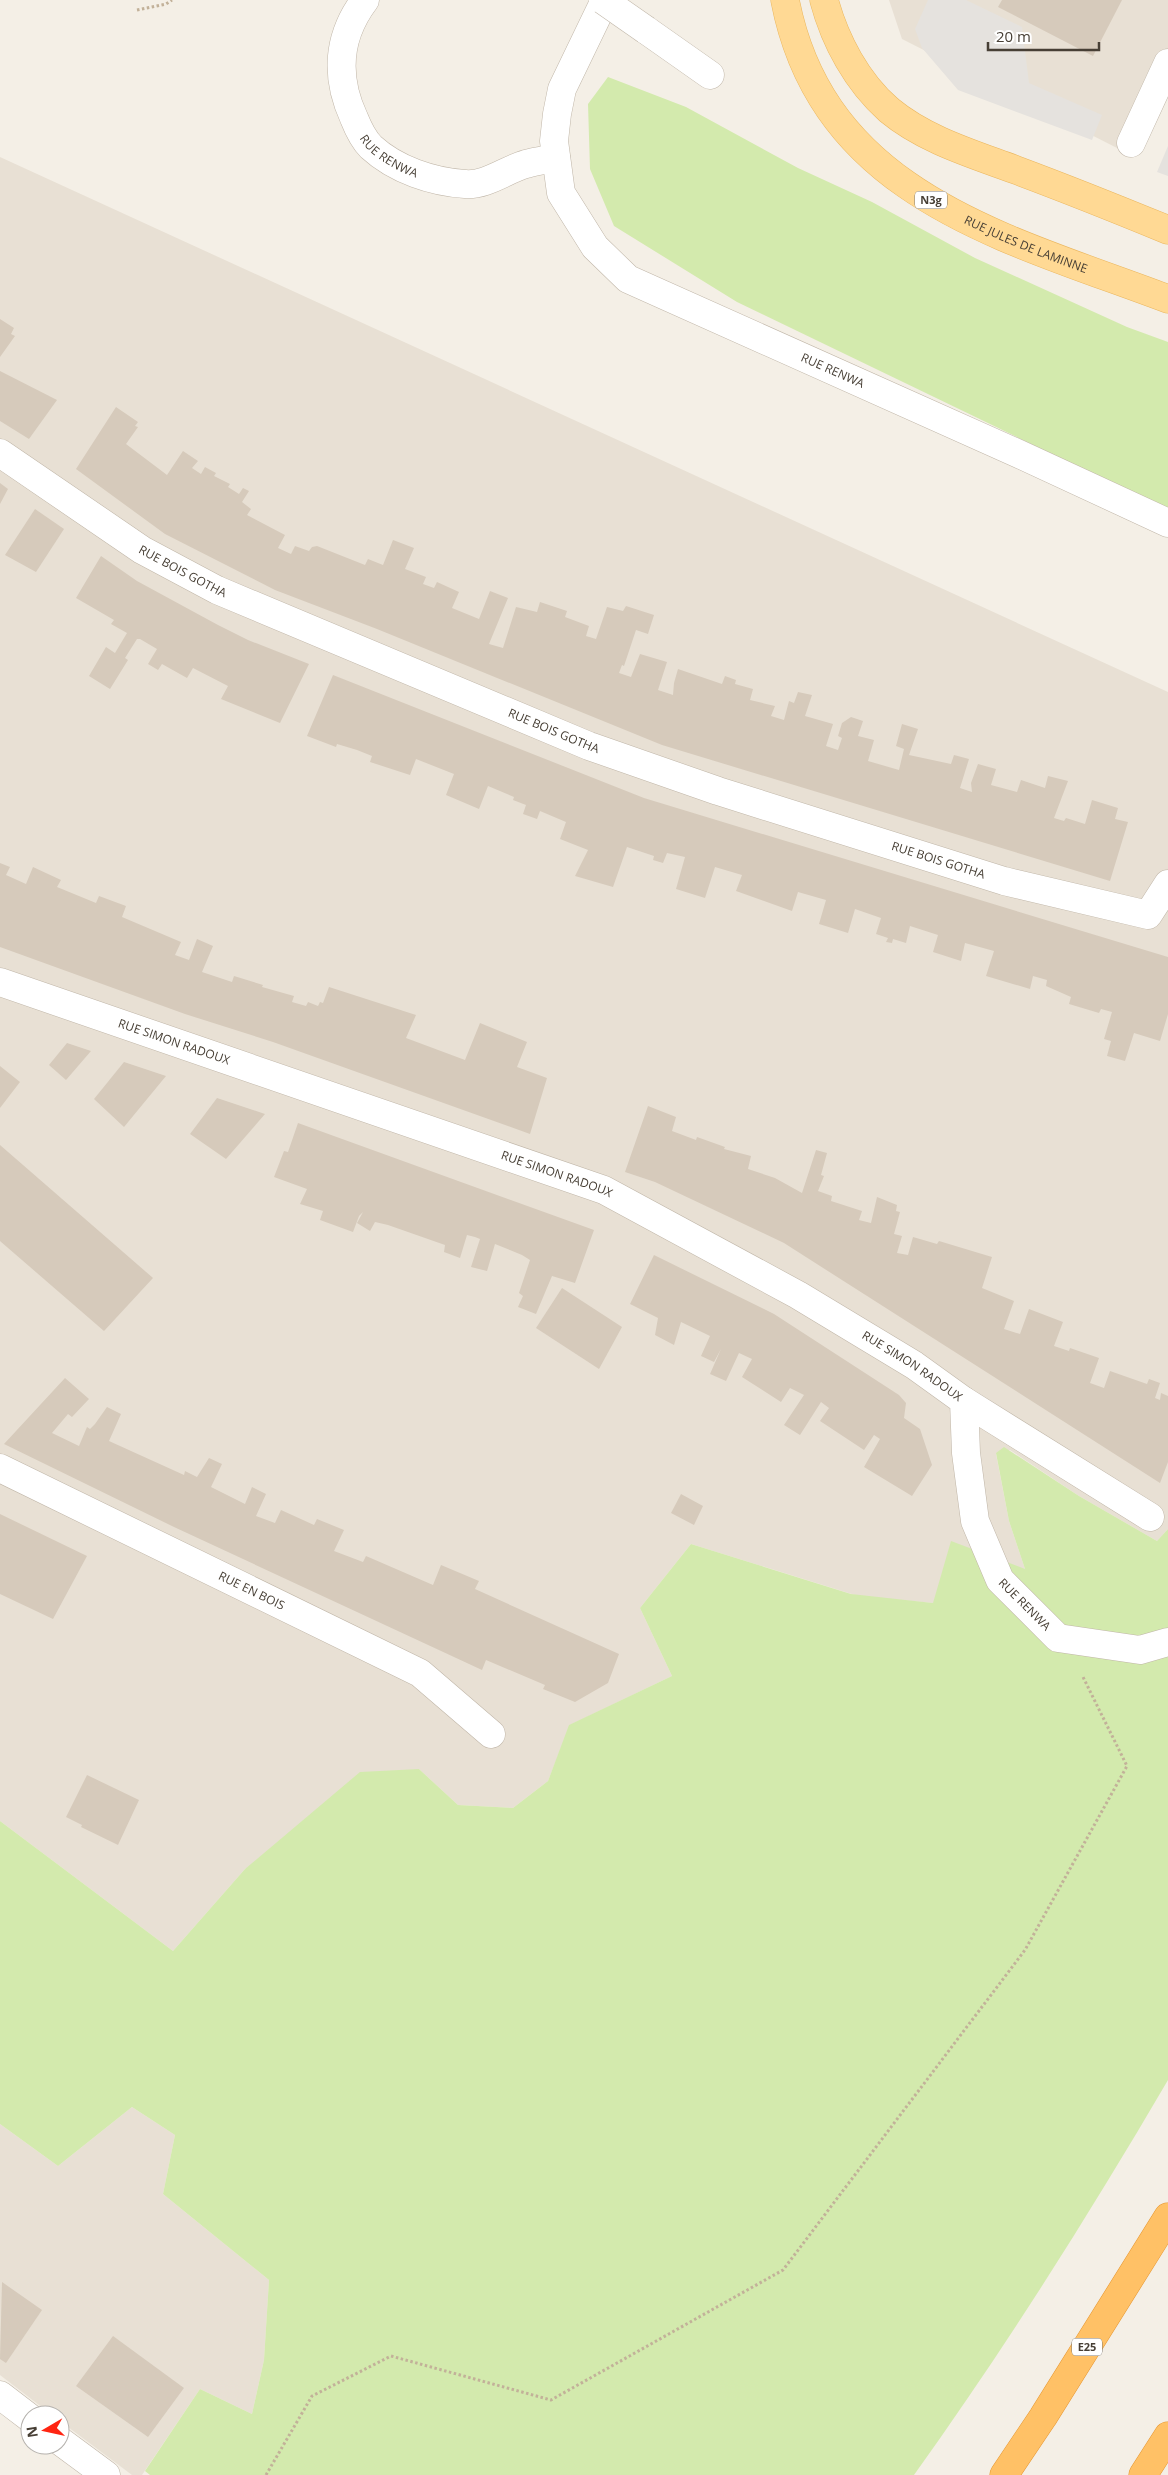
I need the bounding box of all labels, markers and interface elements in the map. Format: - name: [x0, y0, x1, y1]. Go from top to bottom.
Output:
- scale bar: [988, 20, 1099, 52]
- text: 20 m: [996, 26, 1031, 46]
- street label: RUE RENWA: [356, 131, 421, 182]
- road number: N3g: [915, 192, 947, 208]
- street label: RUE JULES DE LAMINNE: [961, 211, 1090, 277]
- street label: RUE RENWA: [798, 349, 868, 392]
- street label: RUE BOIS GOTHA: [136, 541, 230, 601]
- street label: RUE BOIS GOTHA: [506, 704, 602, 757]
- street label: RUE BOIS GOTHA: [890, 837, 988, 883]
- street label: RUE SIMON RADOUX: [116, 1014, 232, 1069]
- street label: RUE SIMON RADOUX: [499, 1146, 616, 1201]
- street label: RUE SIMON RADOUX: [859, 1327, 966, 1405]
- street label: RUE EN BOIS: [216, 1567, 288, 1614]
- street label: RUE RENWA: [995, 1574, 1055, 1635]
- road number: E25: [1072, 2338, 1102, 2356]
- north arrow: [20, 2405, 70, 2455]
- text: N: [21, 2425, 42, 2439]

